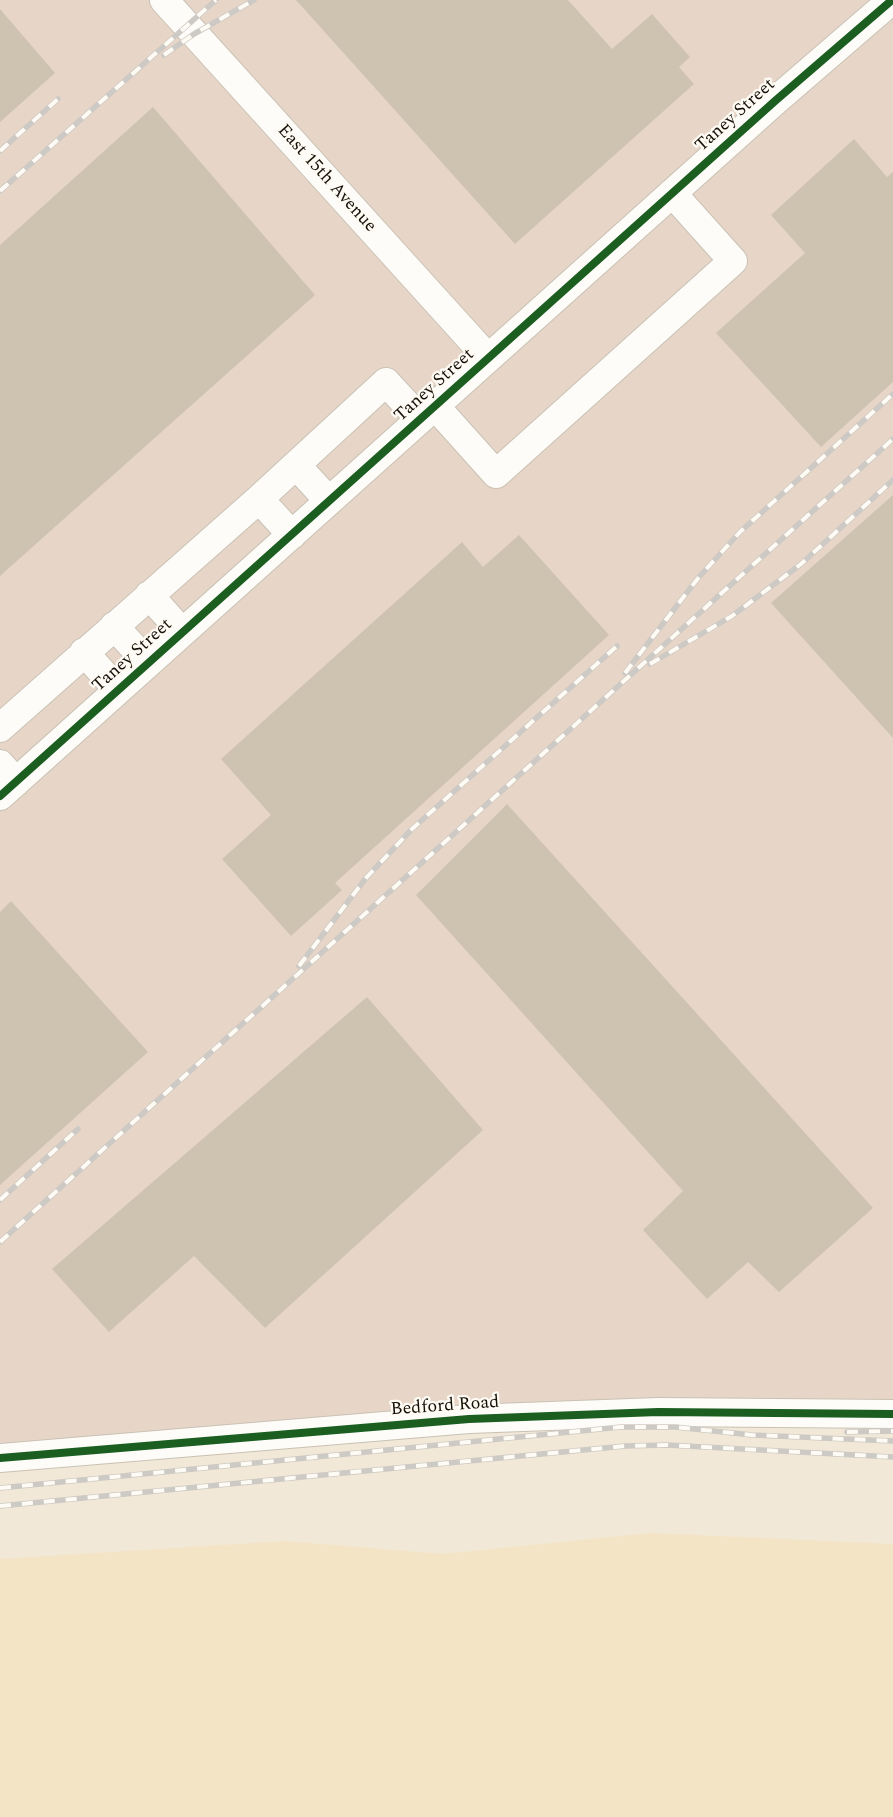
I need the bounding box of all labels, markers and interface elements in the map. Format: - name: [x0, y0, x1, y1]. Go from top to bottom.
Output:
- street label: Taney Street: [692, 75, 780, 157]
- street label: East 15th Avenue: [272, 121, 380, 237]
- street label: Taney Street: [391, 345, 479, 427]
- street label: Taney Street: [89, 615, 177, 697]
- street label: Bedford Road: [390, 1392, 500, 1422]

